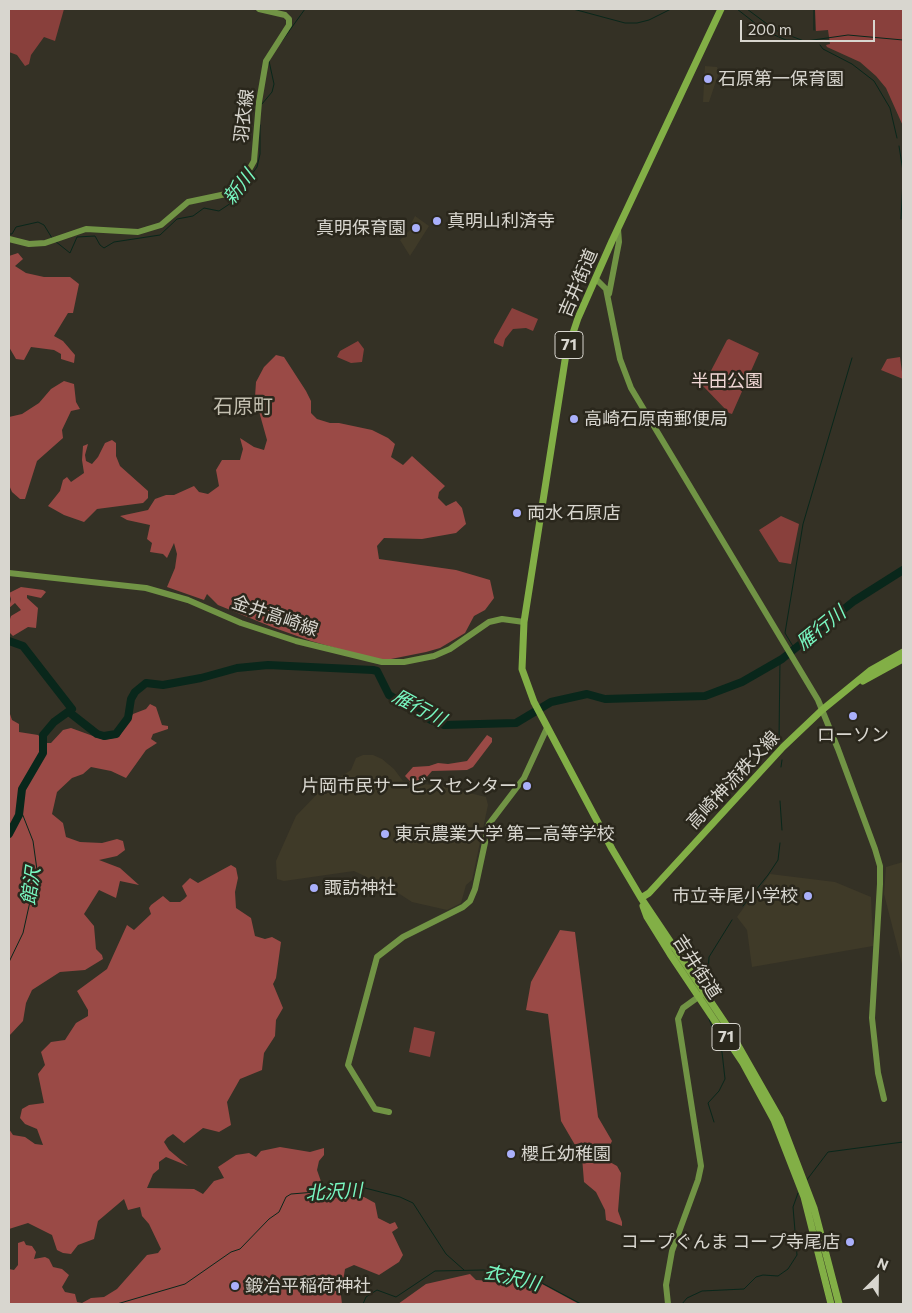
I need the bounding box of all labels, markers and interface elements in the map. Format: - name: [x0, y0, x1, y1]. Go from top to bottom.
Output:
- scale bar: [742, 10, 877, 42]
- text: 200 m: [748, 20, 792, 38]
- place label: 石原第一保育園: [718, 68, 844, 90]
- marker: 石原第一保育園: [702, 73, 714, 85]
- street label: 羽衣線: [230, 88, 258, 144]
- water label: 新川: [218, 165, 260, 209]
- place label: 真明山利済寺: [447, 210, 555, 232]
- marker: 真明山利済寺: [431, 215, 443, 227]
- place label: 真明保育園: [316, 217, 406, 239]
- marker: 真明保育園: [410, 222, 422, 234]
- street label: 吉井街道: [554, 246, 602, 320]
- road number: 71: [555, 332, 583, 358]
- park label: 半田公園: [691, 370, 763, 392]
- district label: 石原町: [213, 394, 273, 418]
- place label: 高崎石原南郵便局: [584, 408, 728, 430]
- marker: 高崎石原南郵便局: [568, 413, 580, 425]
- place label: 両水 石原店: [527, 502, 620, 524]
- marker: 両水 石原店: [511, 507, 523, 519]
- street label: 金井高崎線: [229, 591, 321, 641]
- water label: 雁行川: [792, 601, 850, 655]
- water label: 雁行川: [388, 685, 450, 731]
- marker: ローソン: [847, 710, 859, 722]
- place label: ローソン: [817, 724, 889, 746]
- street label: 高崎神流秩父線: [682, 727, 784, 833]
- place label: 片岡市民サービスセンター: [301, 775, 517, 797]
- marker: 片岡市民サービスセンター: [521, 780, 533, 792]
- place label: 東京農業大学 第二高等学校: [395, 823, 614, 845]
- marker: 東京農業大学 第二高等学校: [379, 828, 391, 840]
- water label: 館沢: [17, 866, 45, 906]
- place label: 諏訪神社: [324, 877, 396, 899]
- marker: 諏訪神社: [308, 882, 320, 894]
- place label: 市立寺尾小学校: [672, 885, 798, 907]
- marker: 市立寺尾小学校: [802, 890, 814, 902]
- street label: 吉井街道: [668, 931, 726, 1003]
- road number: 71: [712, 1024, 740, 1050]
- place label: 櫻丘幼稚園: [521, 1143, 611, 1165]
- marker: 櫻丘幼稚園: [505, 1148, 517, 1160]
- water label: 北沢川: [305, 1179, 363, 1205]
- place label: コープぐんま コープ寺尾店: [621, 1231, 840, 1253]
- marker: コープぐんま コープ寺尾店: [844, 1236, 856, 1248]
- north arrow: [852, 1253, 902, 1303]
- text: N: [875, 1254, 891, 1274]
- water label: 衣沢川: [482, 1260, 542, 1296]
- place label: 鍛冶平稲荷神社: [245, 1275, 371, 1297]
- marker: 鍛冶平稲荷神社: [229, 1280, 241, 1292]

